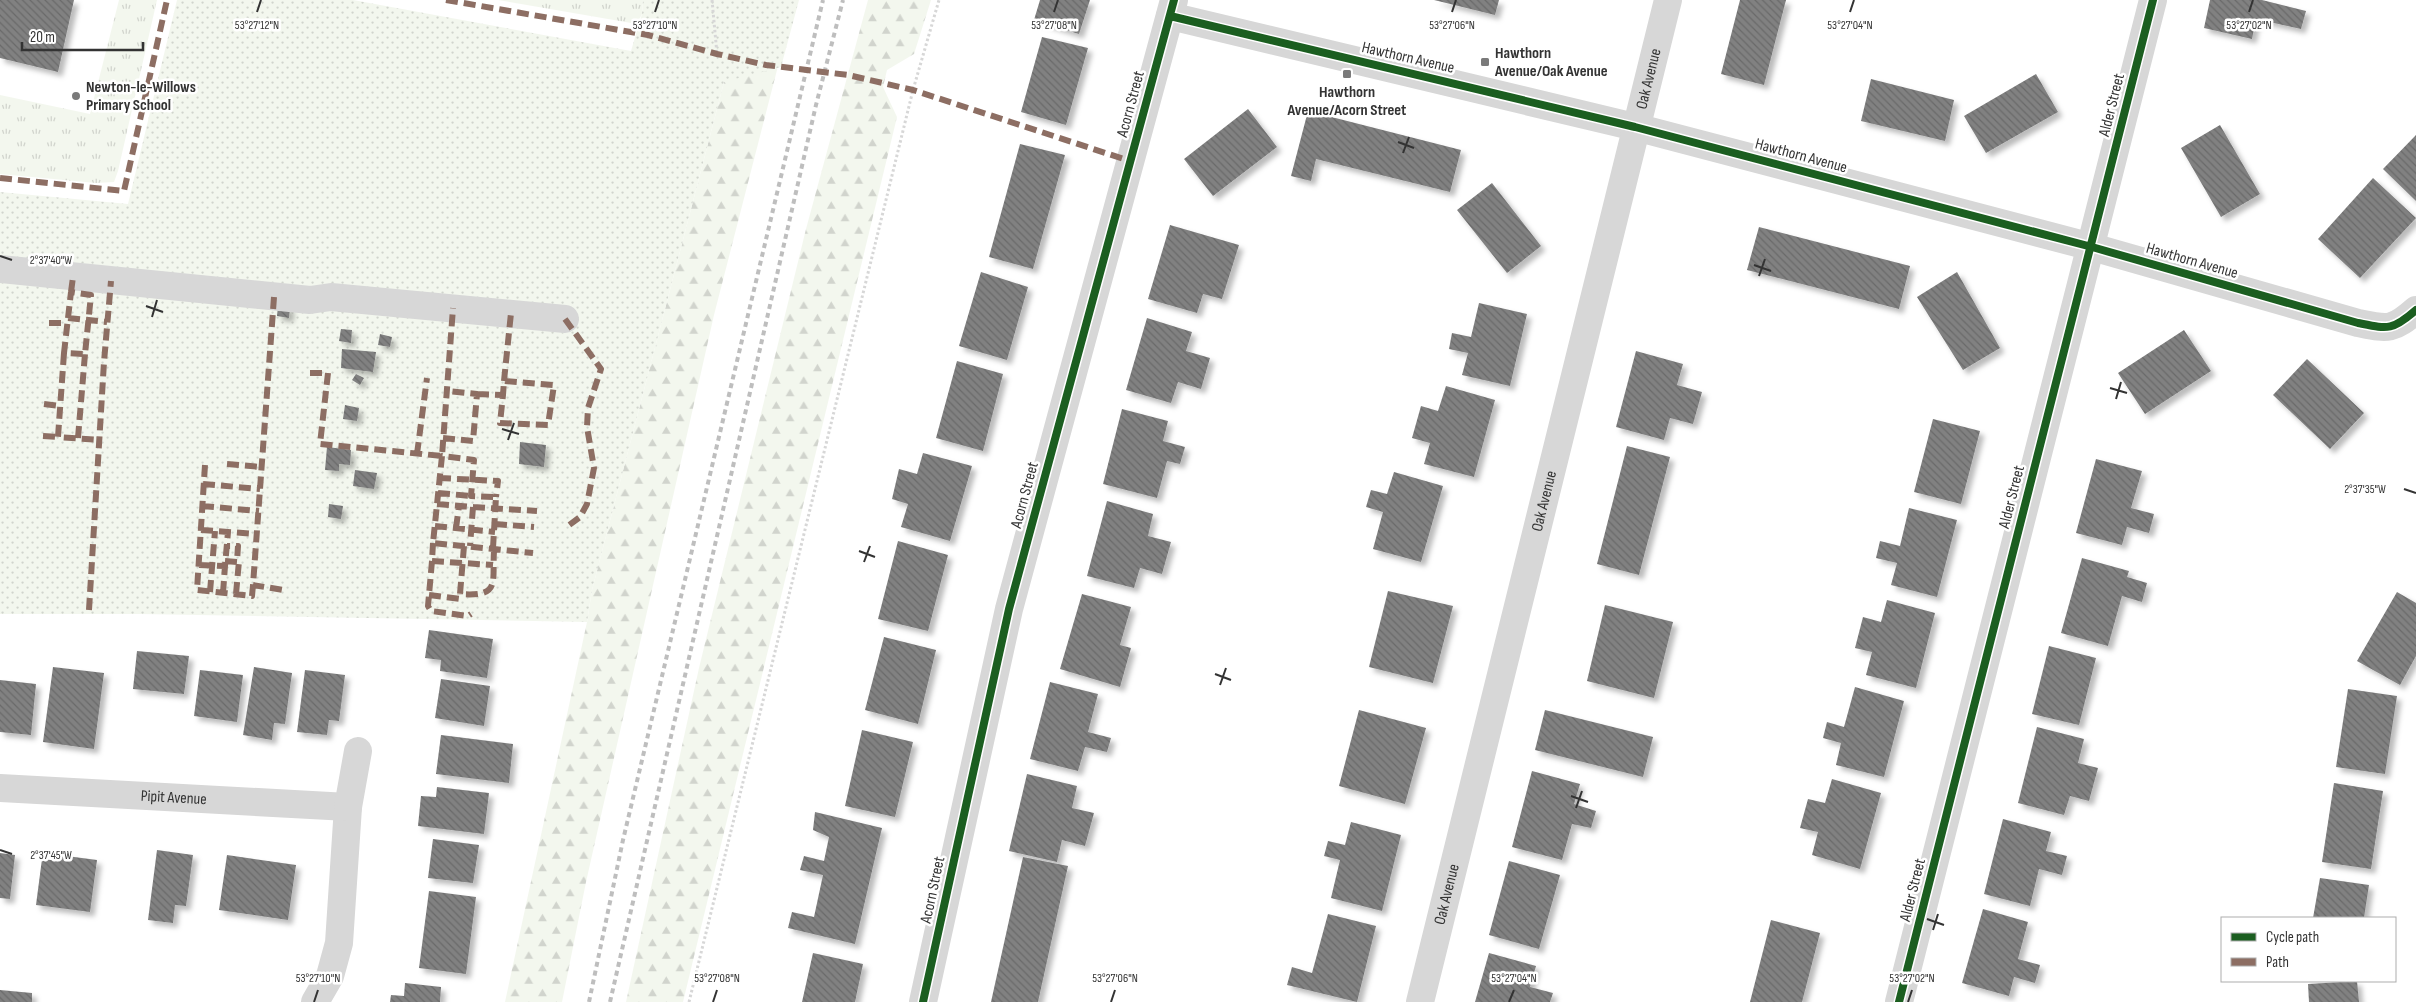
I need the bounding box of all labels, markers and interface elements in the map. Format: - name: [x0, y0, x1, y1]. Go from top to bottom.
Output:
- text: 53°27'12"N: [235, 18, 279, 33]
- text: 53°27'10"N: [633, 18, 677, 33]
- text: 53°27'08"N: [1031, 18, 1077, 33]
- text: 53°27'06"N: [1429, 18, 1475, 33]
- text: 53°27'04"N: [1827, 18, 1873, 33]
- text: 53°27'02"N: [2226, 18, 2272, 33]
- scale bar: [22, 20, 144, 52]
- text: 20 m: [30, 28, 55, 47]
- street label: Hawthorn Avenue: [1360, 38, 1456, 78]
- place label: Hawthorn Avenue/Oak Avenue: [1494, 44, 1608, 81]
- street label: Oak Avenue: [1632, 47, 1665, 111]
- marker: Hawthorn Avenue/Oak Avenue: [1479, 56, 1491, 68]
- marker: Hawthorn Avenue/Acorn Street: [1341, 68, 1353, 80]
- street label: Acorn Street: [1113, 69, 1149, 140]
- street label: Alder Street: [2095, 72, 2129, 139]
- place label: Newton-le-Willows Primary School: [86, 78, 196, 115]
- place label: Hawthorn Avenue/Acorn Street: [1287, 83, 1406, 120]
- marker: Newton-le-Willows Primary School: [70, 90, 82, 102]
- street label: Hawthorn Avenue: [1753, 135, 1849, 177]
- street label: Hawthorn Avenue: [2144, 239, 2240, 283]
- text: 2°37'40"W: [30, 253, 72, 268]
- street label: Acorn Street: [1007, 460, 1043, 531]
- street label: Alder Street: [1995, 464, 2029, 531]
- street label: Oak Avenue: [1527, 469, 1561, 533]
- text: 2°37'35"W: [2344, 482, 2386, 497]
- street label: Pipit Avenue: [140, 786, 207, 809]
- text: 2°37'45"W: [30, 848, 72, 863]
- street label: Acorn Street: [916, 855, 949, 926]
- street label: Alder Street: [1896, 857, 1930, 924]
- street label: Oak Avenue: [1430, 862, 1463, 927]
- legend: [2221, 917, 2396, 982]
- text: Cycle path: [2266, 928, 2319, 947]
- text: Path: [2266, 953, 2289, 972]
- text: 53°27'10"N: [296, 971, 340, 986]
- text: 53°27'08"N: [694, 971, 740, 986]
- text: 53°27'06"N: [1092, 971, 1138, 986]
- text: 53°27'04"N: [1491, 971, 1537, 986]
- text: 53°27'02"N: [1889, 971, 1935, 986]

